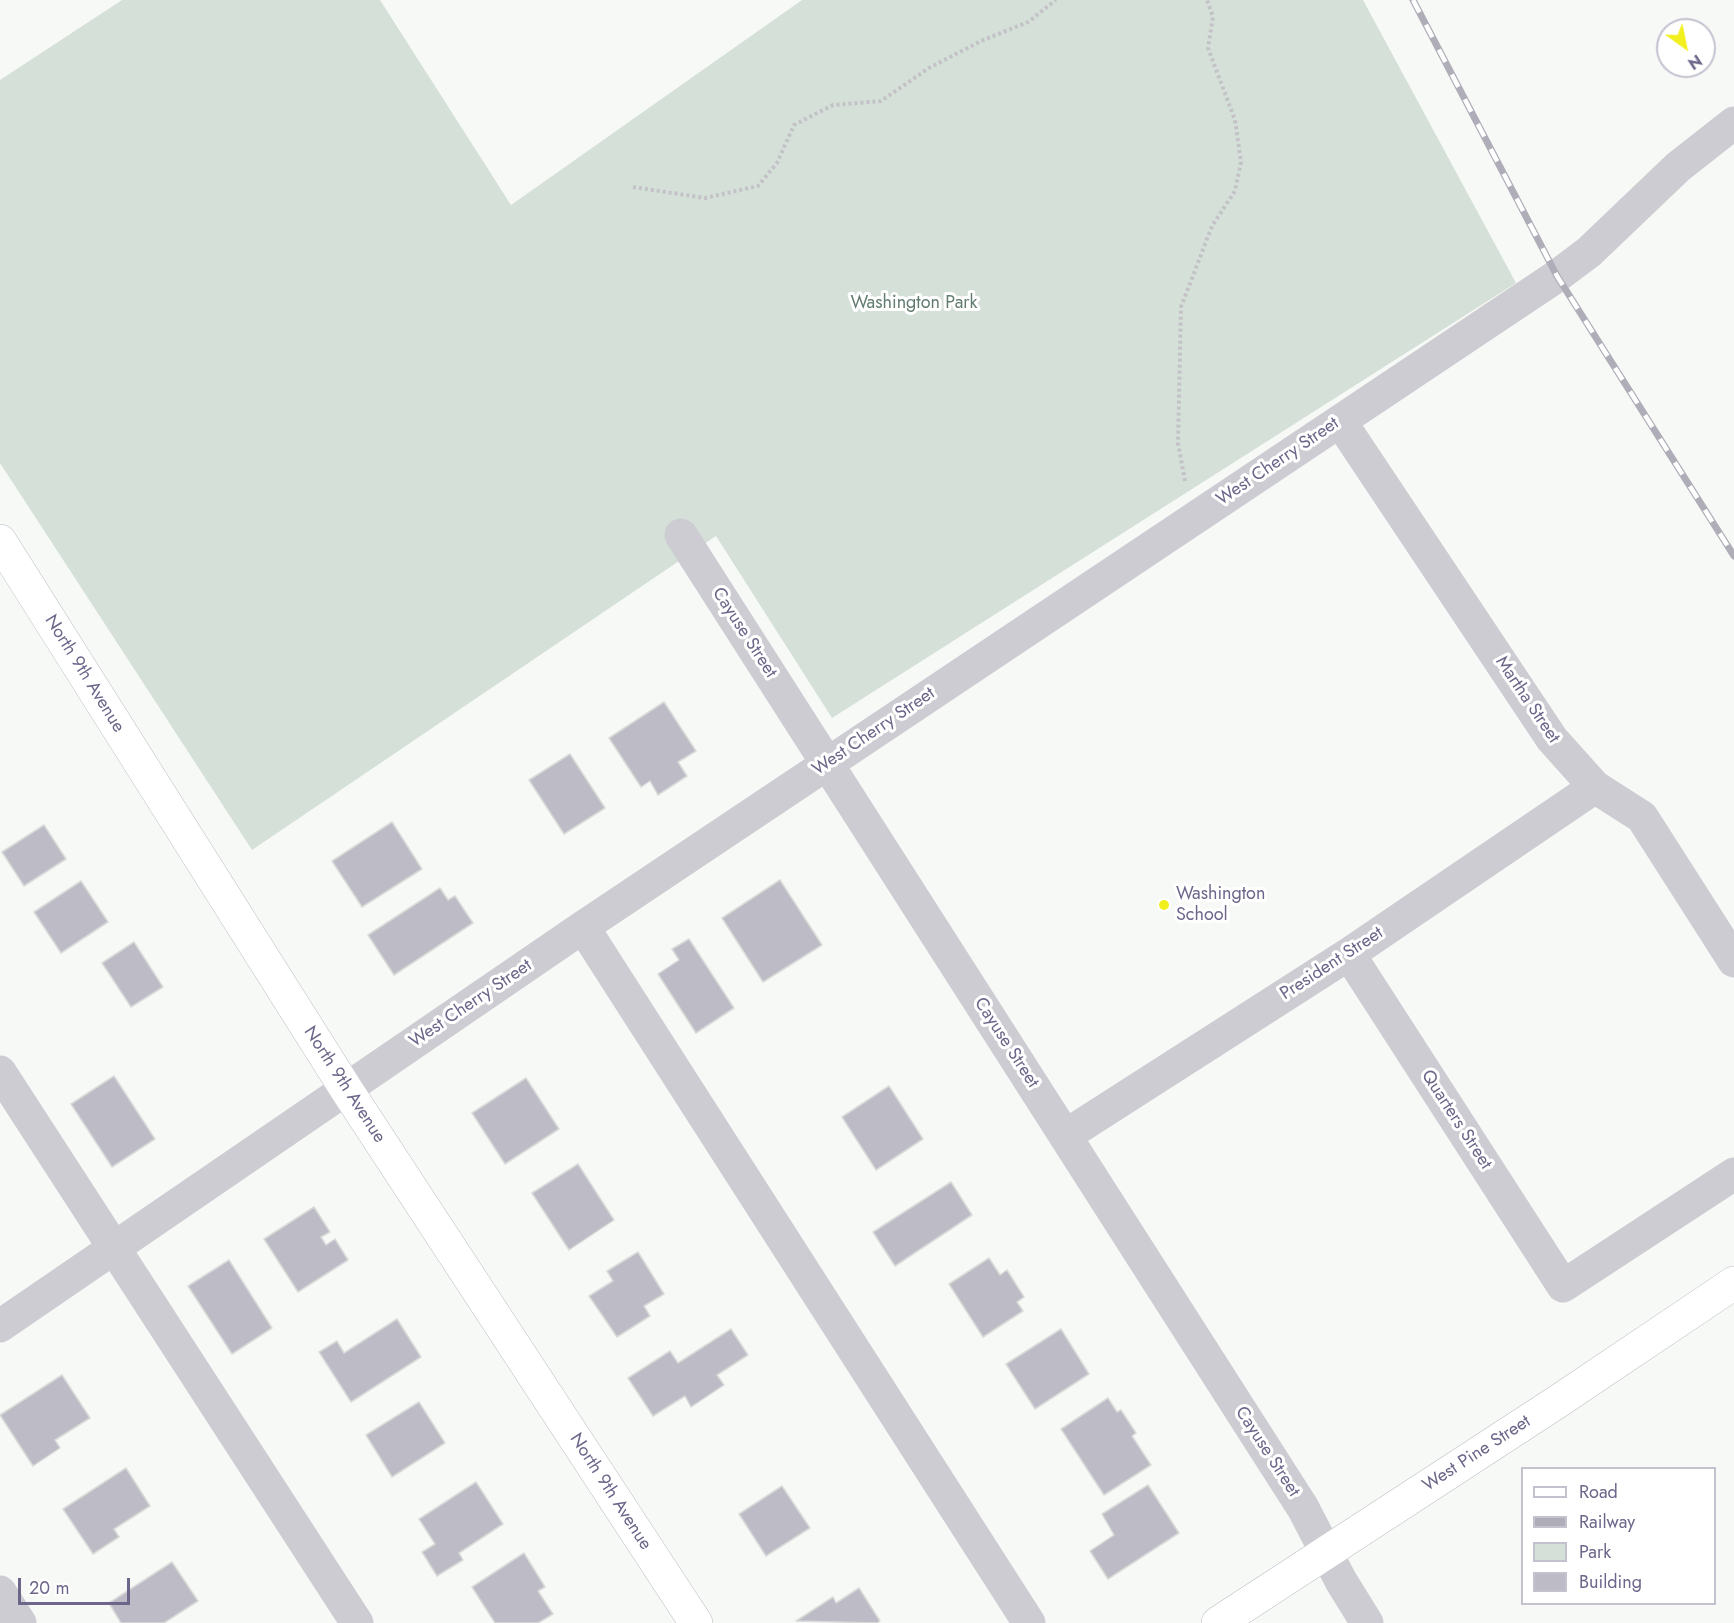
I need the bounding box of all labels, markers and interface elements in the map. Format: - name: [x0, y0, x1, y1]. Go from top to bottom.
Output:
- north arrow: [1656, 18, 1716, 78]
- text: N: [1683, 49, 1707, 75]
- park label: Washington Park: [851, 293, 977, 315]
- street label: West Cherry Street: [1213, 413, 1343, 511]
- street label: Cayuse Street: [707, 584, 781, 682]
- street label: North 9th Avenue: [39, 611, 129, 737]
- street label: Martha Street: [1490, 652, 1564, 748]
- street label: West Cherry Street: [809, 683, 939, 781]
- place label: Washington School: [1176, 884, 1265, 926]
- marker: Washington School: [1157, 898, 1171, 912]
- street label: President Street: [1277, 923, 1387, 1005]
- street label: West Cherry Street: [406, 955, 536, 1053]
- street label: Cayuse Street: [969, 994, 1043, 1092]
- street label: North 9th Avenue: [298, 1023, 390, 1147]
- street label: Quarters Street: [1416, 1066, 1496, 1174]
- street label: Cayuse Street: [1230, 1403, 1304, 1501]
- street label: West Pine Street: [1419, 1411, 1535, 1497]
- street label: North 9th Avenue: [564, 1430, 656, 1554]
- legend: [1521, 1467, 1716, 1605]
- text: Road: [1579, 1479, 1618, 1505]
- text: Railway: [1579, 1509, 1635, 1535]
- text: Park: [1579, 1539, 1611, 1565]
- scale bar: [21, 1566, 134, 1604]
- text: Building: [1579, 1569, 1642, 1595]
- text: 20 m: [29, 1575, 69, 1601]

